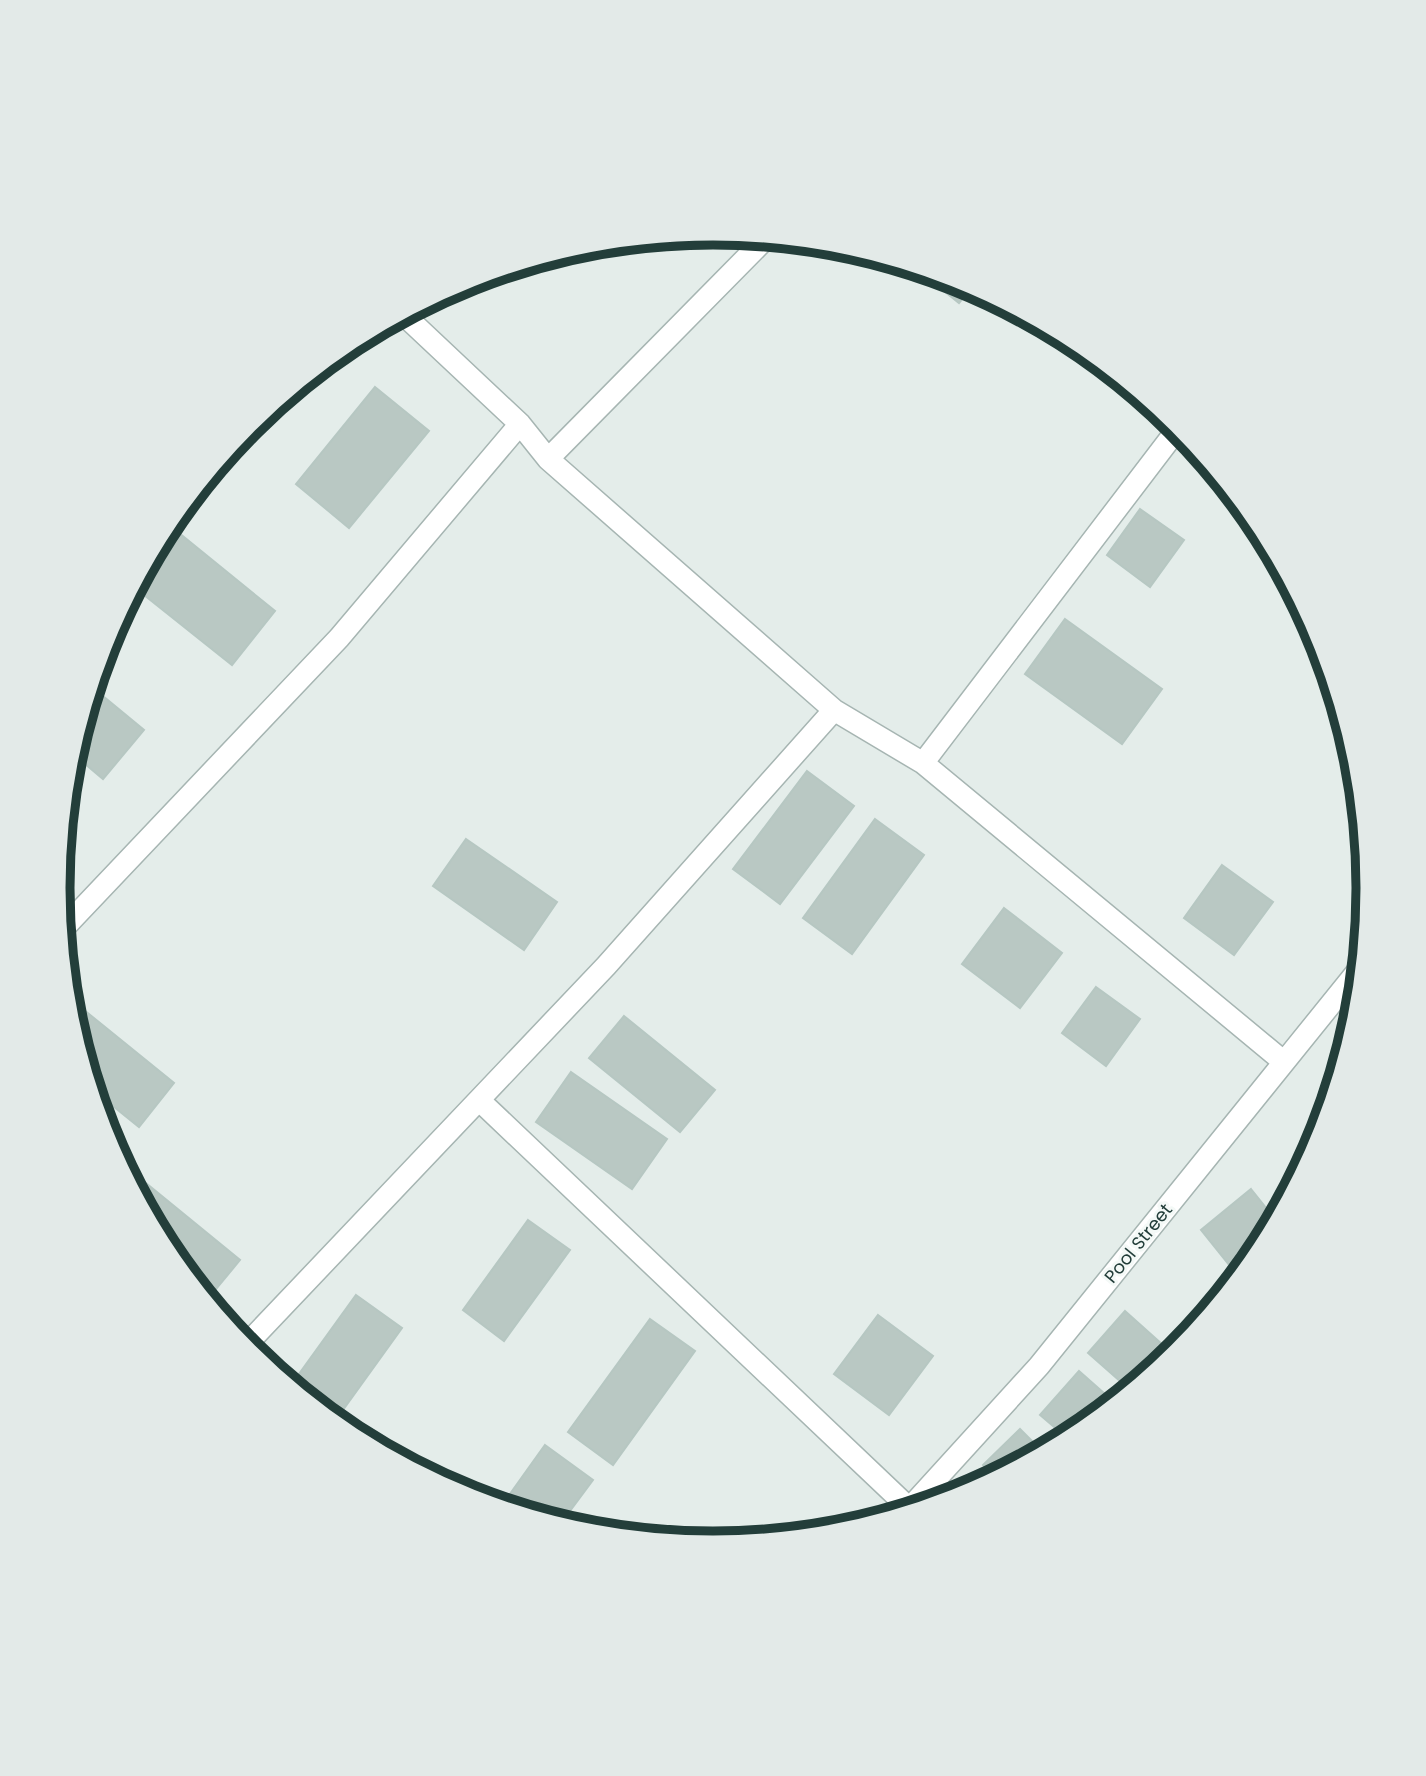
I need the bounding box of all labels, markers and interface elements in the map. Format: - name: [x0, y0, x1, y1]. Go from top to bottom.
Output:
- street label: Pool Street: [1098, 1198, 1178, 1288]

